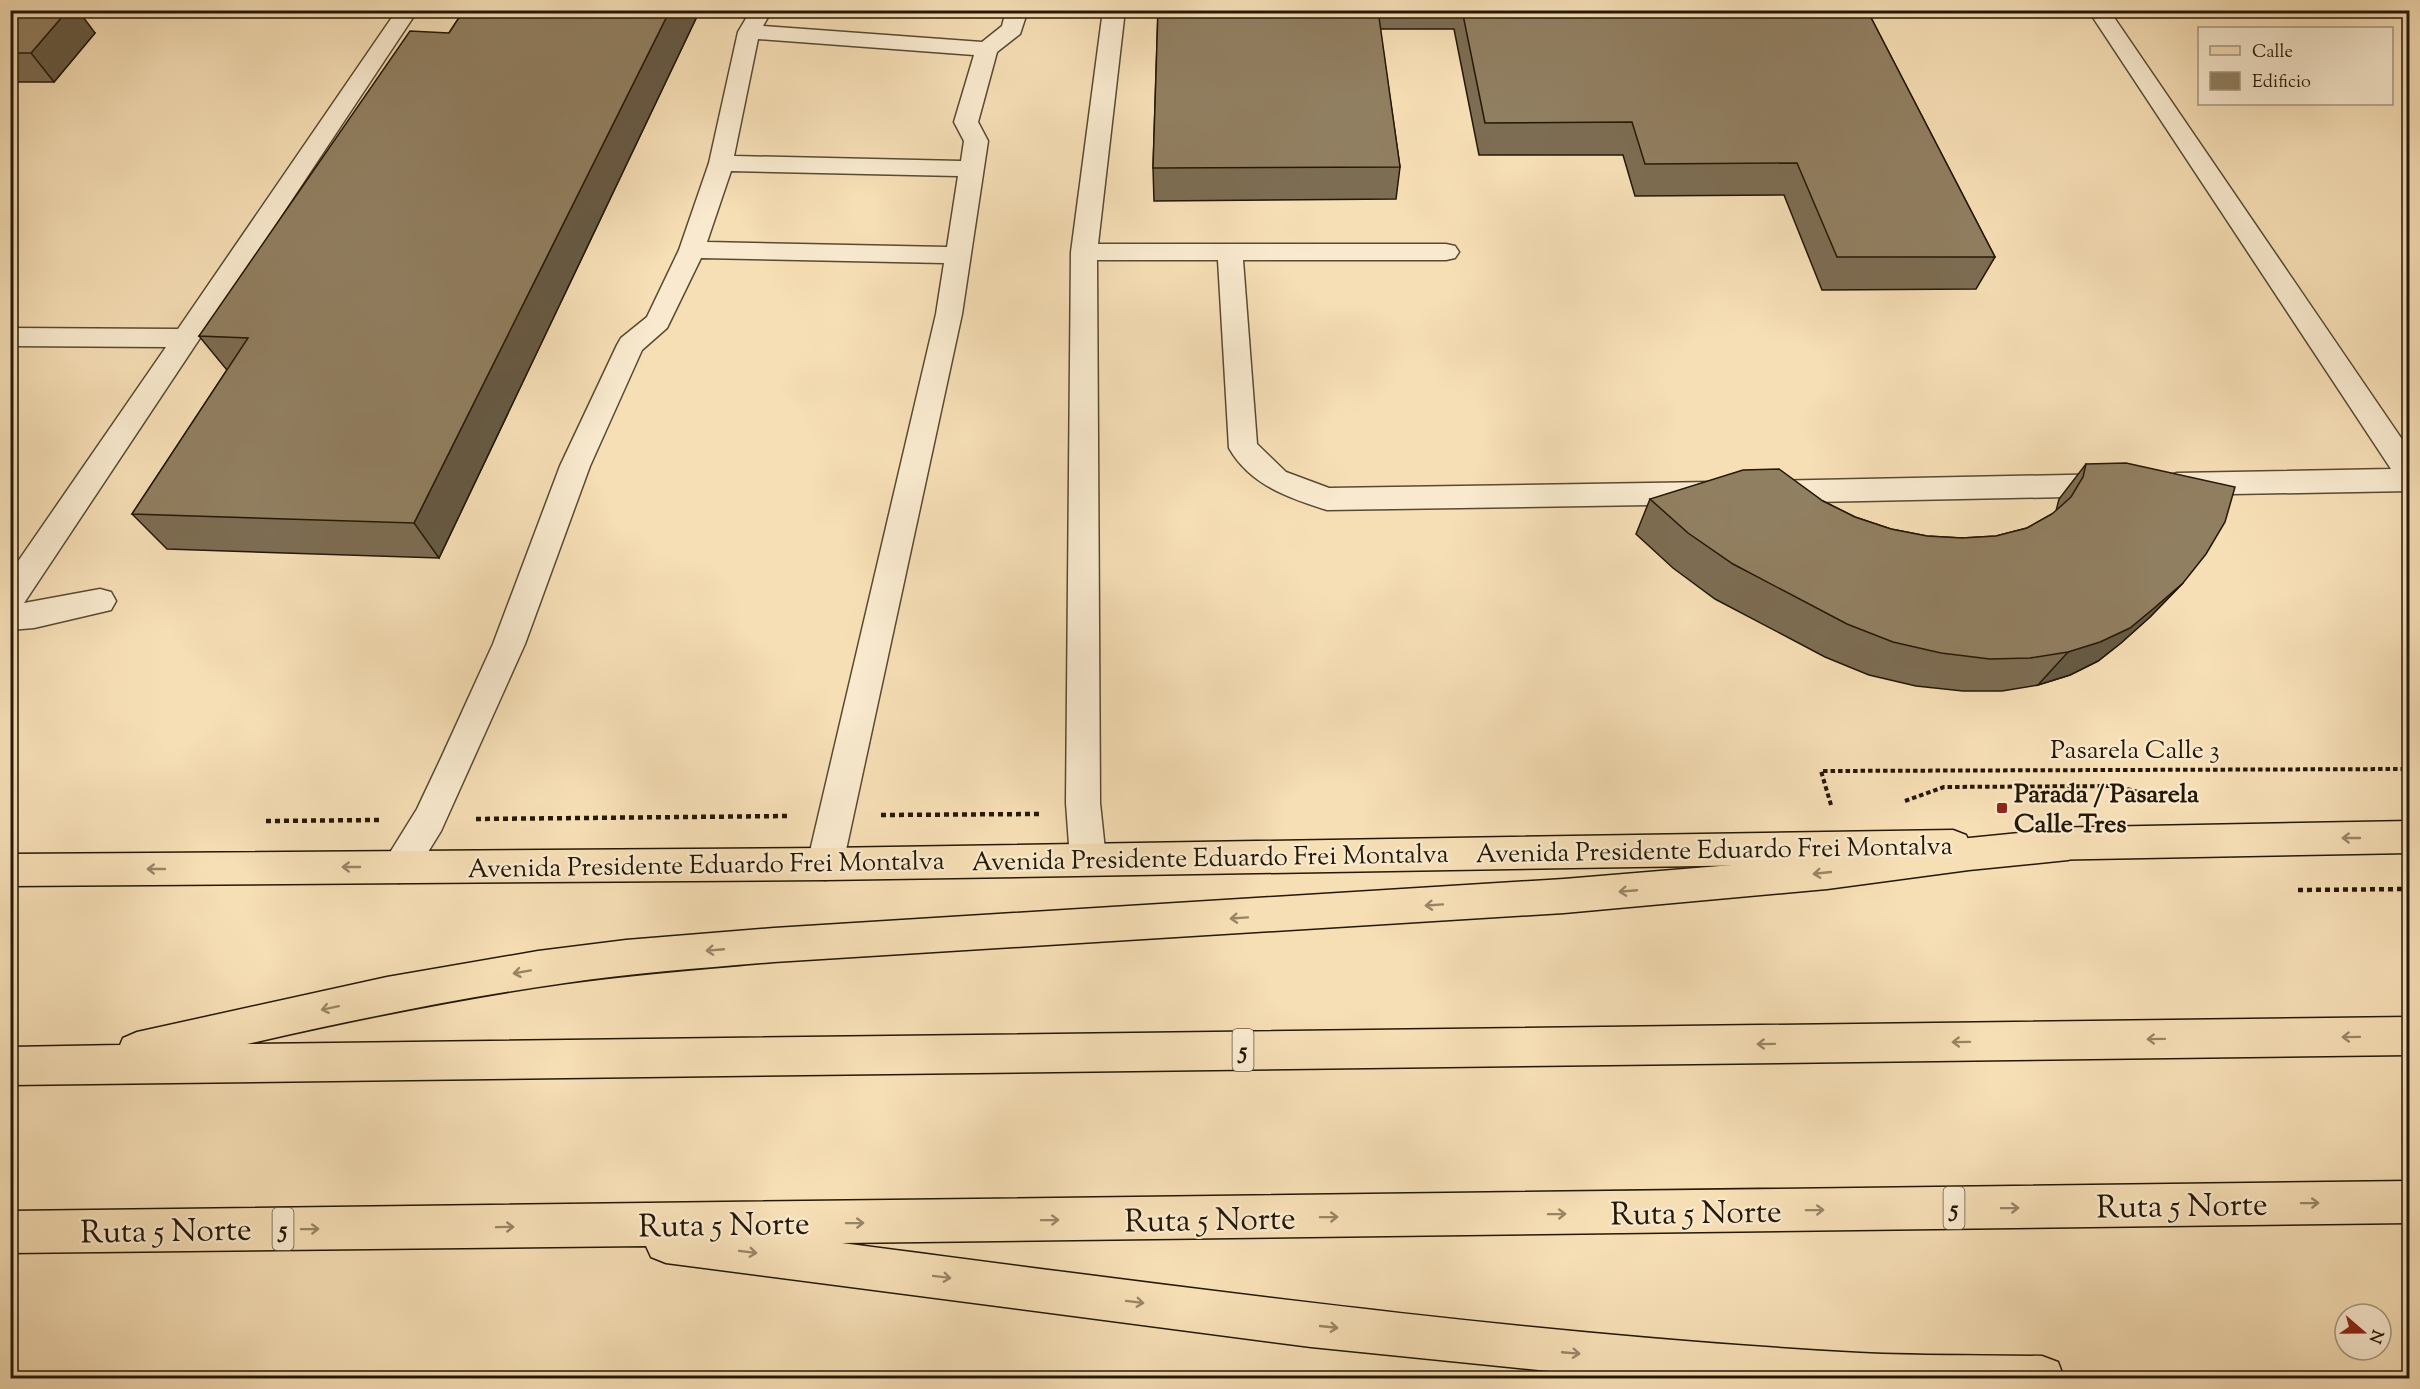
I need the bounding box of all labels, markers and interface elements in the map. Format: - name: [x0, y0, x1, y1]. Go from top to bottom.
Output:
- legend: [2198, 27, 2393, 105]
- text: Calle: [2252, 40, 2293, 66]
- text: Edificio: [2252, 70, 2311, 96]
- street label: Pasarela Calle 3: [2050, 733, 2220, 770]
- place label: Parada / Pasarela Calle Tres: [2014, 777, 2199, 844]
- marker: Parada / Pasarela Calle Tres: [1995, 801, 2009, 815]
- street label: Avenida Presidente Eduardo Frei Montalva: [1475, 829, 1953, 874]
- one-way arrow: [2342, 832, 2362, 844]
- street label: Avenida Presidente Eduardo Frei Montalva: [971, 837, 1449, 882]
- street label: Avenida Presidente Eduardo Frei Montalva: [467, 844, 945, 889]
- one-way arrow: [341, 861, 361, 873]
- one-way arrow: [146, 863, 166, 875]
- one-way arrow: [1813, 868, 1833, 879]
- one-way arrow: [1619, 886, 1638, 897]
- one-way arrow: [1424, 900, 1444, 911]
- one-way arrow: [1230, 913, 1249, 924]
- one-way arrow: [706, 945, 726, 956]
- one-way arrow: [512, 967, 532, 978]
- one-way arrow: [321, 1002, 340, 1014]
- road number: 5: [1232, 1029, 1254, 1071]
- one-way arrow: [2342, 1031, 2362, 1043]
- one-way arrow: [2147, 1033, 2167, 1045]
- one-way arrow: [1952, 1036, 1972, 1047]
- one-way arrow: [1757, 1038, 1777, 1050]
- street label: Ruta 5 Norte: [2096, 1184, 2268, 1232]
- road number: 5: [1944, 1187, 1964, 1229]
- street label: Ruta 5 Norte: [1610, 1191, 1782, 1239]
- one-way arrow: [2300, 1197, 2320, 1209]
- street label: Ruta 5 Norte: [1124, 1198, 1296, 1246]
- one-way arrow: [2000, 1202, 2020, 1213]
- street label: Ruta 5 Norte: [638, 1203, 810, 1251]
- one-way arrow: [1805, 1205, 1825, 1216]
- road number: 5: [272, 1208, 294, 1250]
- one-way arrow: [1547, 1208, 1567, 1220]
- street label: Ruta 5 Norte: [80, 1209, 252, 1257]
- one-way arrow: [1318, 1211, 1338, 1223]
- one-way arrow: [1039, 1214, 1059, 1226]
- one-way arrow: [844, 1217, 864, 1229]
- one-way arrow: [495, 1221, 515, 1233]
- one-way arrow: [300, 1223, 320, 1234]
- one-way arrow: [738, 1247, 758, 1258]
- one-way arrow: [931, 1272, 951, 1283]
- one-way arrow: [1125, 1297, 1145, 1308]
- north arrow: [2333, 1302, 2393, 1362]
- one-way arrow: [1318, 1322, 1338, 1333]
- text: N: [2362, 1326, 2388, 1346]
- one-way arrow: [1561, 1348, 1581, 1359]

